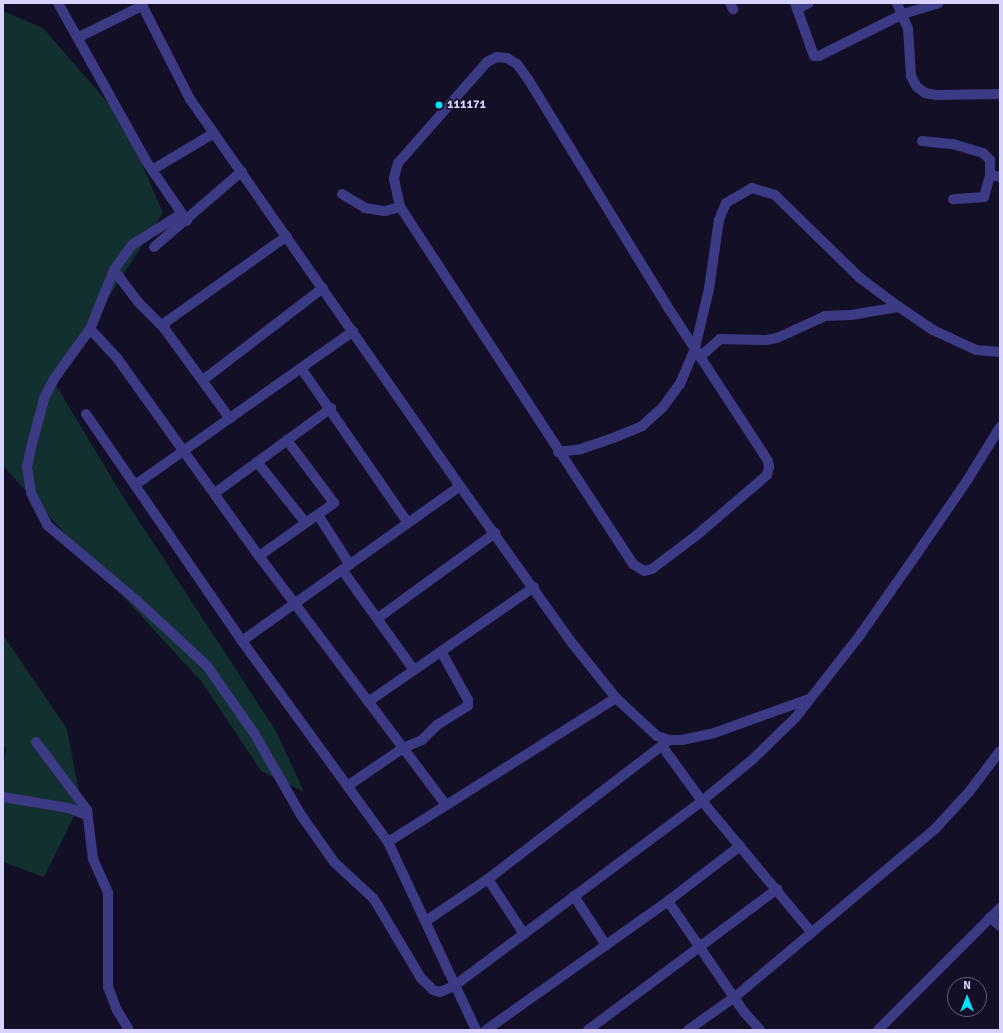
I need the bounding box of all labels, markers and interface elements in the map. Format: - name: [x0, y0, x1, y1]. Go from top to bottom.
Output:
- place label: 111171: [447, 98, 486, 112]
- marker: 111171: [434, 100, 444, 110]
- north arrow: [947, 977, 987, 1017]
- text: N: [963, 979, 971, 992]

